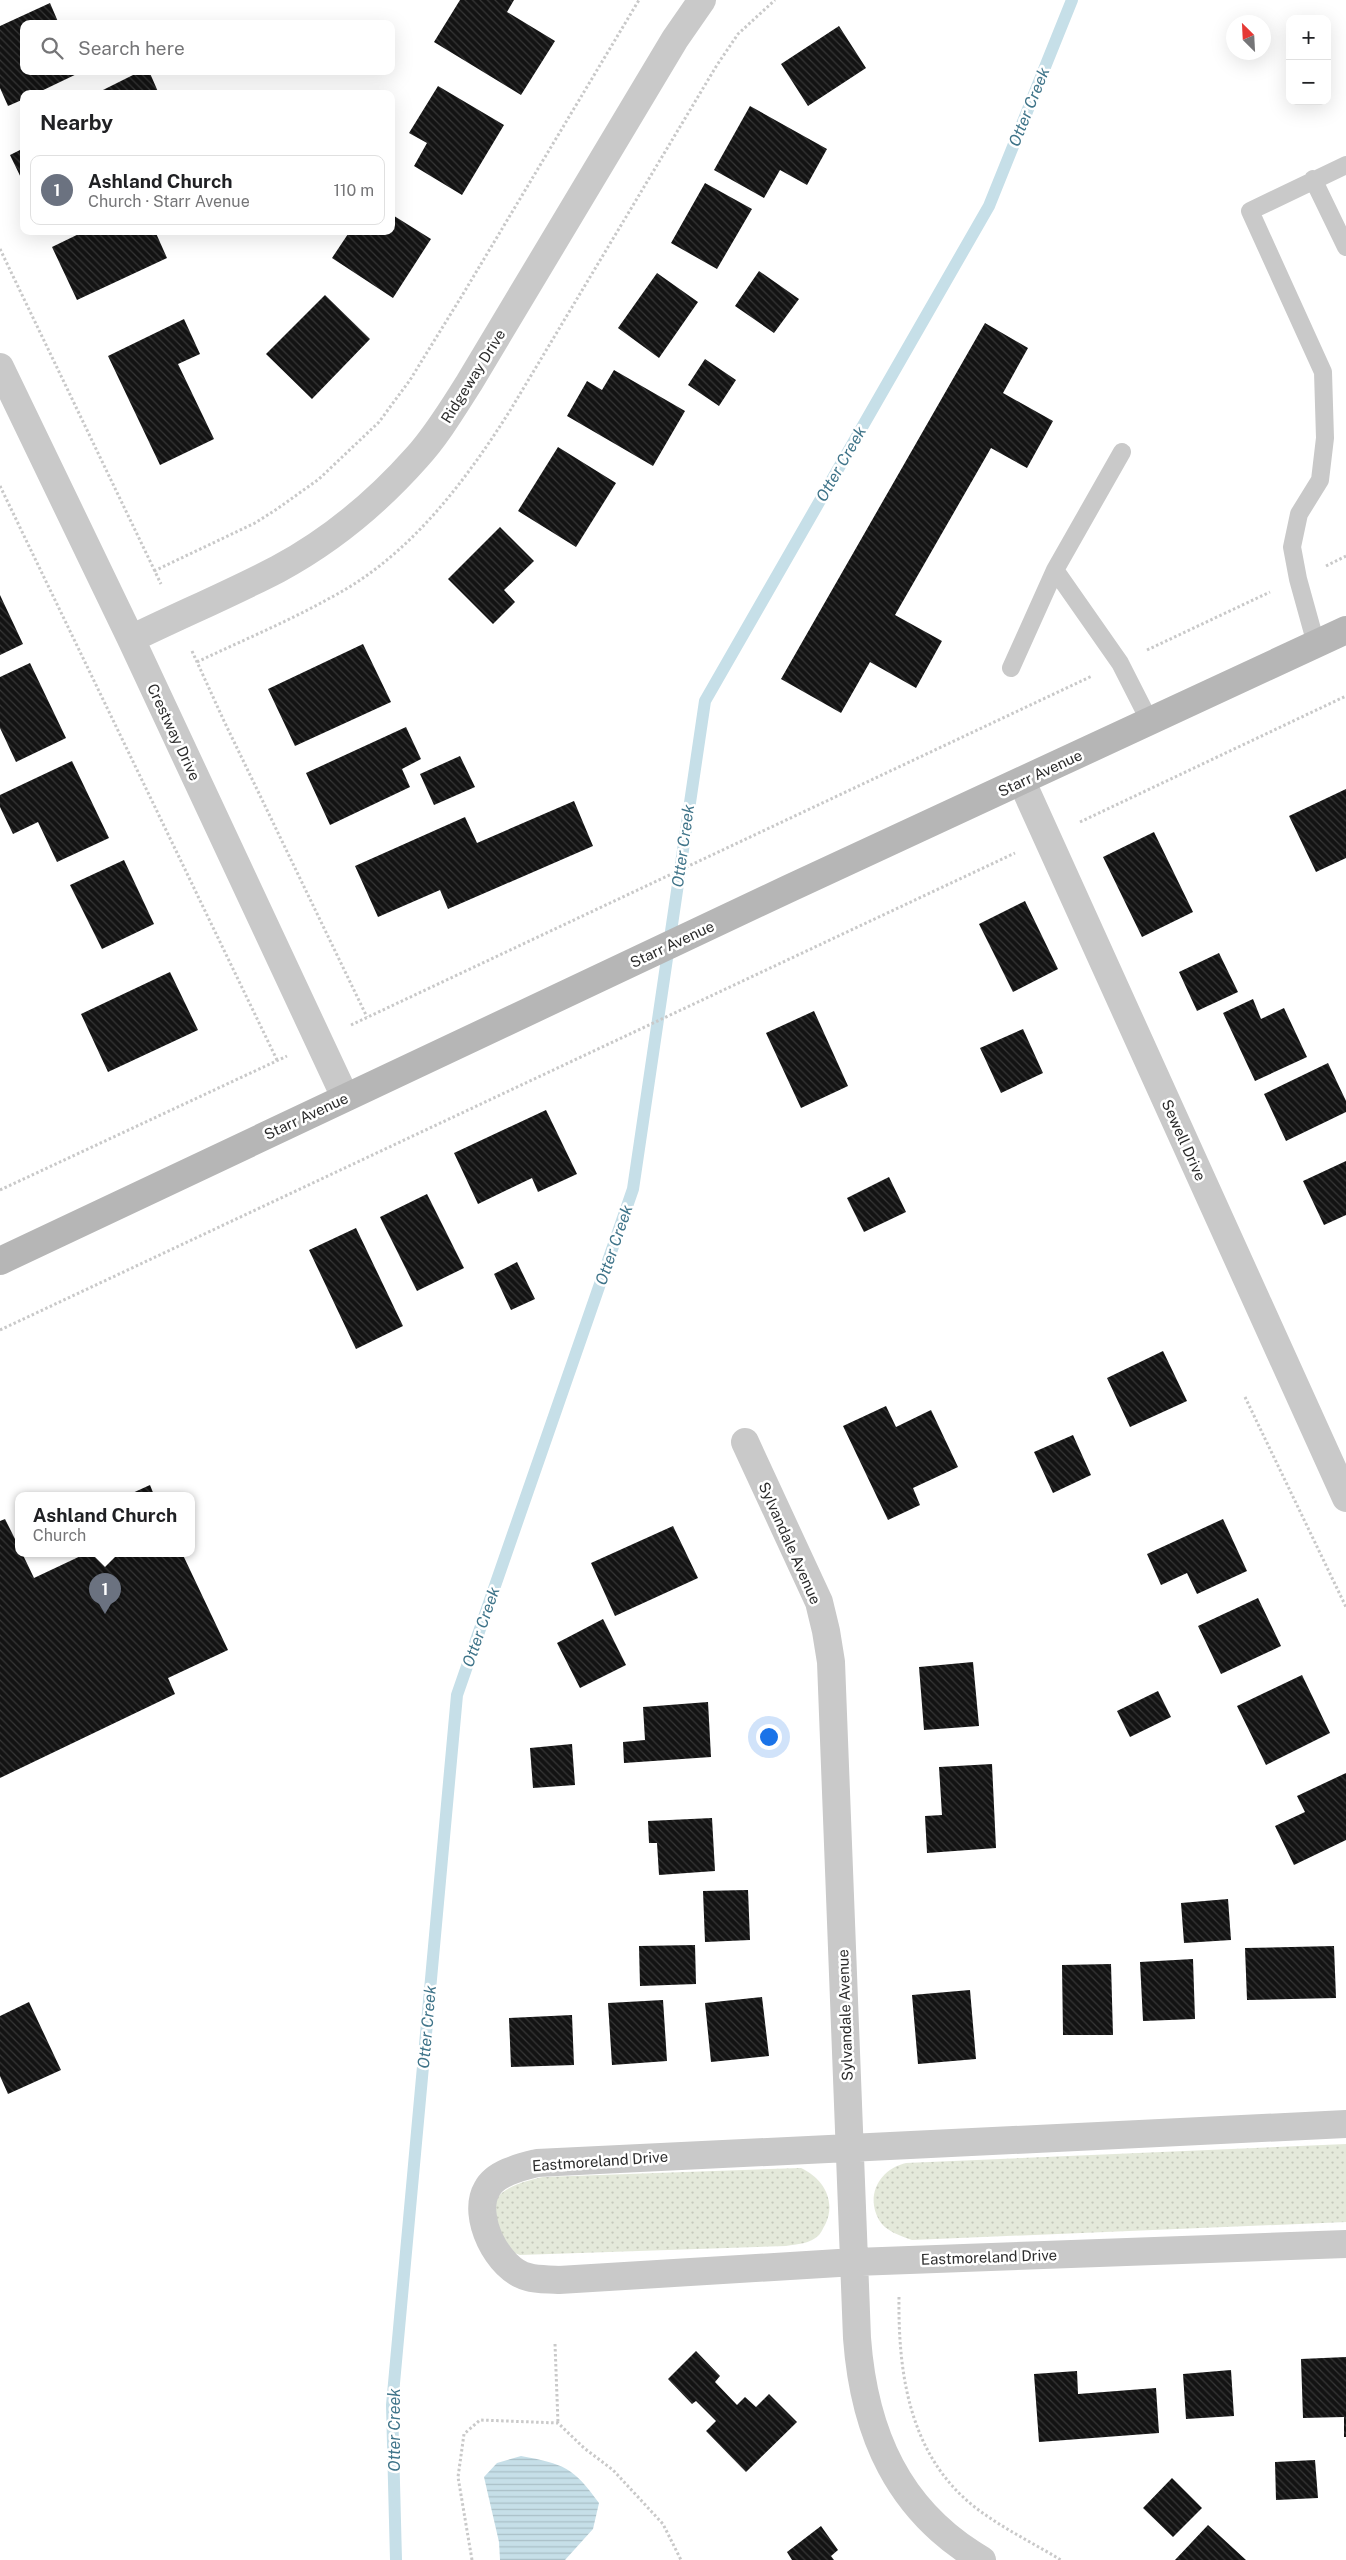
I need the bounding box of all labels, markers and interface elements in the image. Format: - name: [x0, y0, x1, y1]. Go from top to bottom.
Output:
- north arrow: [1226, 15, 1271, 60]
- map controls: [1286, 15, 1331, 105]
- button: +: [1286, 15, 1331, 60]
- search box: [20, 20, 395, 75]
- icon: search: [38, 34, 66, 62]
- text: Search here: [78, 37, 185, 59]
- button: −: [1286, 60, 1331, 105]
- water label: Otter Creek: [1005, 64, 1054, 149]
- text: Nearby: [40, 110, 113, 135]
- text: Ashland Church: [88, 170, 232, 192]
- text: 1: [54, 181, 60, 200]
- text: 110 m: [333, 181, 374, 200]
- text: Church · Starr Avenue: [88, 192, 250, 211]
- street label: Ridgeway Drive: [437, 326, 509, 426]
- water label: Otter Creek: [812, 423, 870, 505]
- street label: Crestway Drive: [144, 681, 204, 783]
- street label: Starr Avenue: [995, 746, 1085, 800]
- water label: Otter Creek: [668, 803, 698, 889]
- street label: Starr Avenue: [627, 917, 717, 971]
- street label: Starr Avenue: [261, 1089, 351, 1143]
- street label: Sewell Drive: [1159, 1097, 1209, 1183]
- water label: Otter Creek: [591, 1202, 637, 1288]
- street label: Sylvandale Avenue: [755, 1479, 825, 1607]
- popup: [15, 1492, 195, 1557]
- text: Ashland Church: [33, 1504, 177, 1526]
- text: Church: [33, 1526, 86, 1545]
- pin: 1: [89, 1573, 121, 1614]
- water label: Otter Creek: [458, 1584, 504, 1670]
- your location: [756, 1724, 782, 1750]
- street label: Sylvandale Avenue: [834, 1949, 856, 2081]
- water label: Otter Creek: [414, 1984, 440, 2069]
- street label: Eastmoreland Drive: [531, 2148, 669, 2174]
- street label: Eastmoreland Drive: [921, 2246, 1057, 2268]
- water label: Otter Creek: [385, 2388, 404, 2472]

